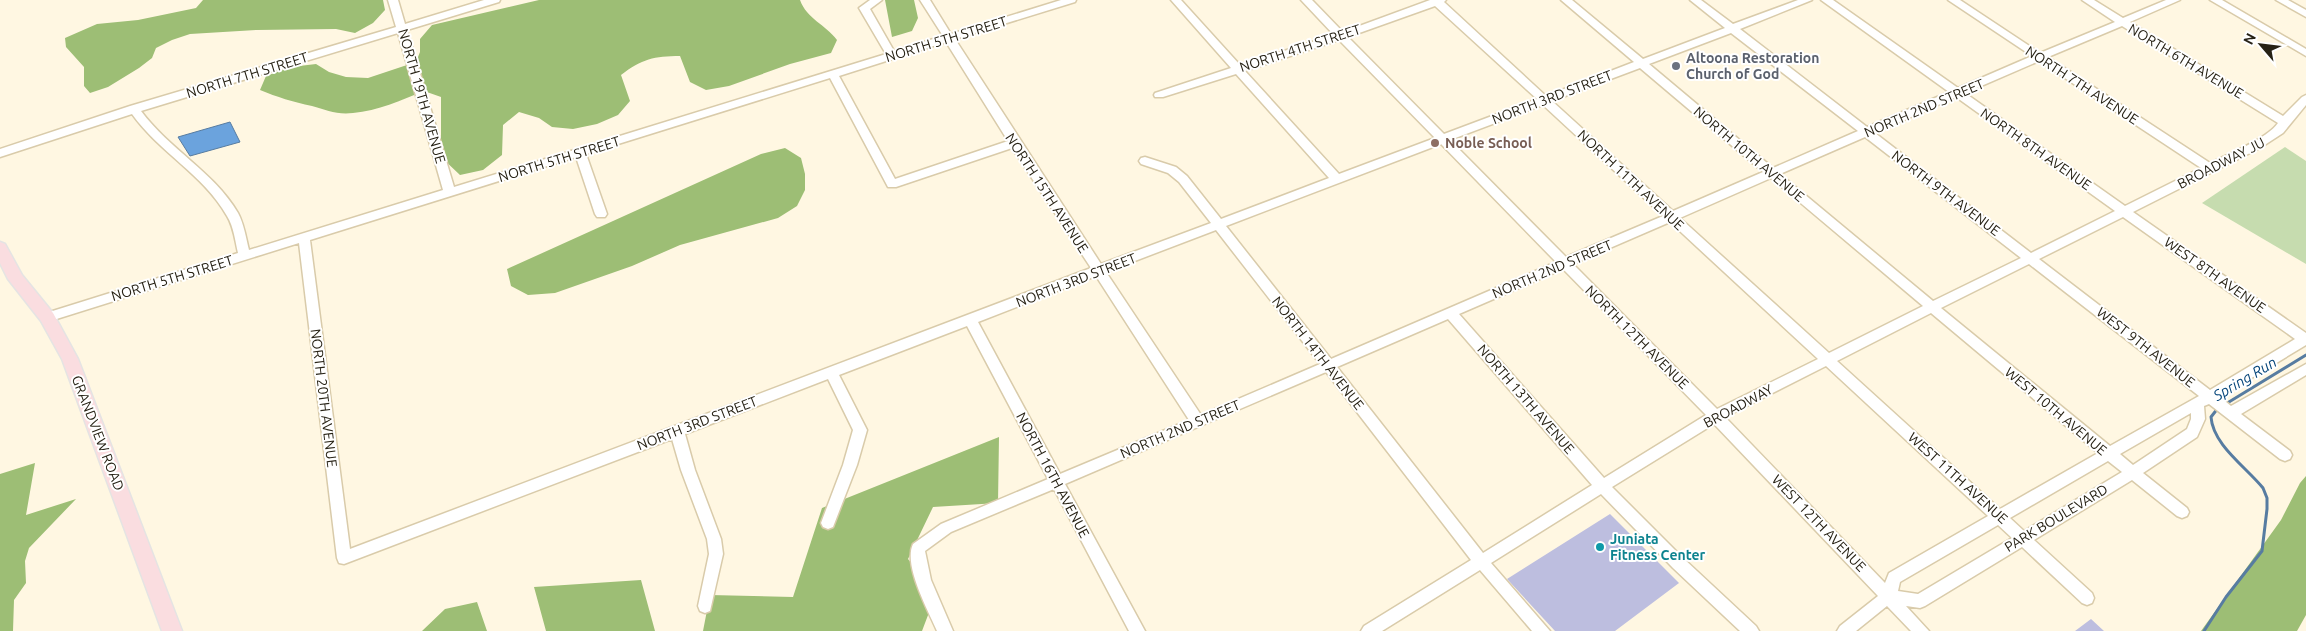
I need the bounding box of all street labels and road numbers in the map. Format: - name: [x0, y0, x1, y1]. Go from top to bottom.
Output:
- street label: NORTH 5TH STREET: [883, 13, 1009, 65]
- street label: NORTH 6TH AVENUE: [2126, 20, 2247, 102]
- street label: NORTH 4TH STREET: [1237, 21, 1363, 75]
- street label: NORTH 19TH AVENUE: [395, 27, 449, 165]
- street label: NORTH 7TH AVENUE: [2022, 42, 2142, 128]
- street label: NORTH 7TH STREET: [184, 49, 310, 101]
- street label: NORTH 3RD STREET: [1490, 67, 1615, 127]
- street label: NORTH 2ND STREET: [1862, 75, 1987, 140]
- street label: NORTH 10TH AVENUE: [1690, 103, 1808, 205]
- street label: NORTH 8TH AVENUE: [1978, 105, 2095, 193]
- street label: NORTH 11TH AVENUE: [1575, 127, 1688, 233]
- street label: NORTH 15TH AVENUE: [1002, 130, 1092, 256]
- street label: NORTH 5TH STREET: [496, 133, 622, 185]
- street label: BROADWAY JU: [2175, 134, 2267, 192]
- street label: NORTH 9TH AVENUE: [1889, 147, 2003, 239]
- street label: WEST 8TH AVENUE: [2161, 234, 2269, 316]
- street label: NORTH 2ND STREET: [1490, 236, 1615, 301]
- street label: NORTH 3RD STREET: [1014, 250, 1139, 310]
- street label: NORTH 5TH STREET: [109, 252, 235, 304]
- street label: NORTH 12TH AVENUE: [1582, 282, 1692, 392]
- street label: NORTH 14TH AVENUE: [1269, 293, 1367, 413]
- street label: WEST 9TH AVENUE: [2094, 304, 2198, 390]
- street label: NORTH 20TH AVENUE: [308, 328, 340, 468]
- street label: NORTH 13TH AVENUE: [1474, 341, 1578, 457]
- street label: WEST 10TH AVENUE: [2002, 364, 2110, 458]
- street label: GRANDVIEW ROAD: [69, 373, 127, 493]
- street label: BROADWAY: [1701, 381, 1775, 431]
- street label: NORTH 3RD STREET: [635, 393, 760, 453]
- street label: NORTH 2ND STREET: [1118, 396, 1243, 461]
- street label: NORTH 16TH AVENUE: [1013, 410, 1093, 540]
- street label: WEST 11TH AVENUE: [1905, 429, 2011, 527]
- street label: WEST 12TH AVENUE: [1769, 471, 1869, 575]
- street label: PARK BOULEVARD: [2002, 481, 2111, 555]

